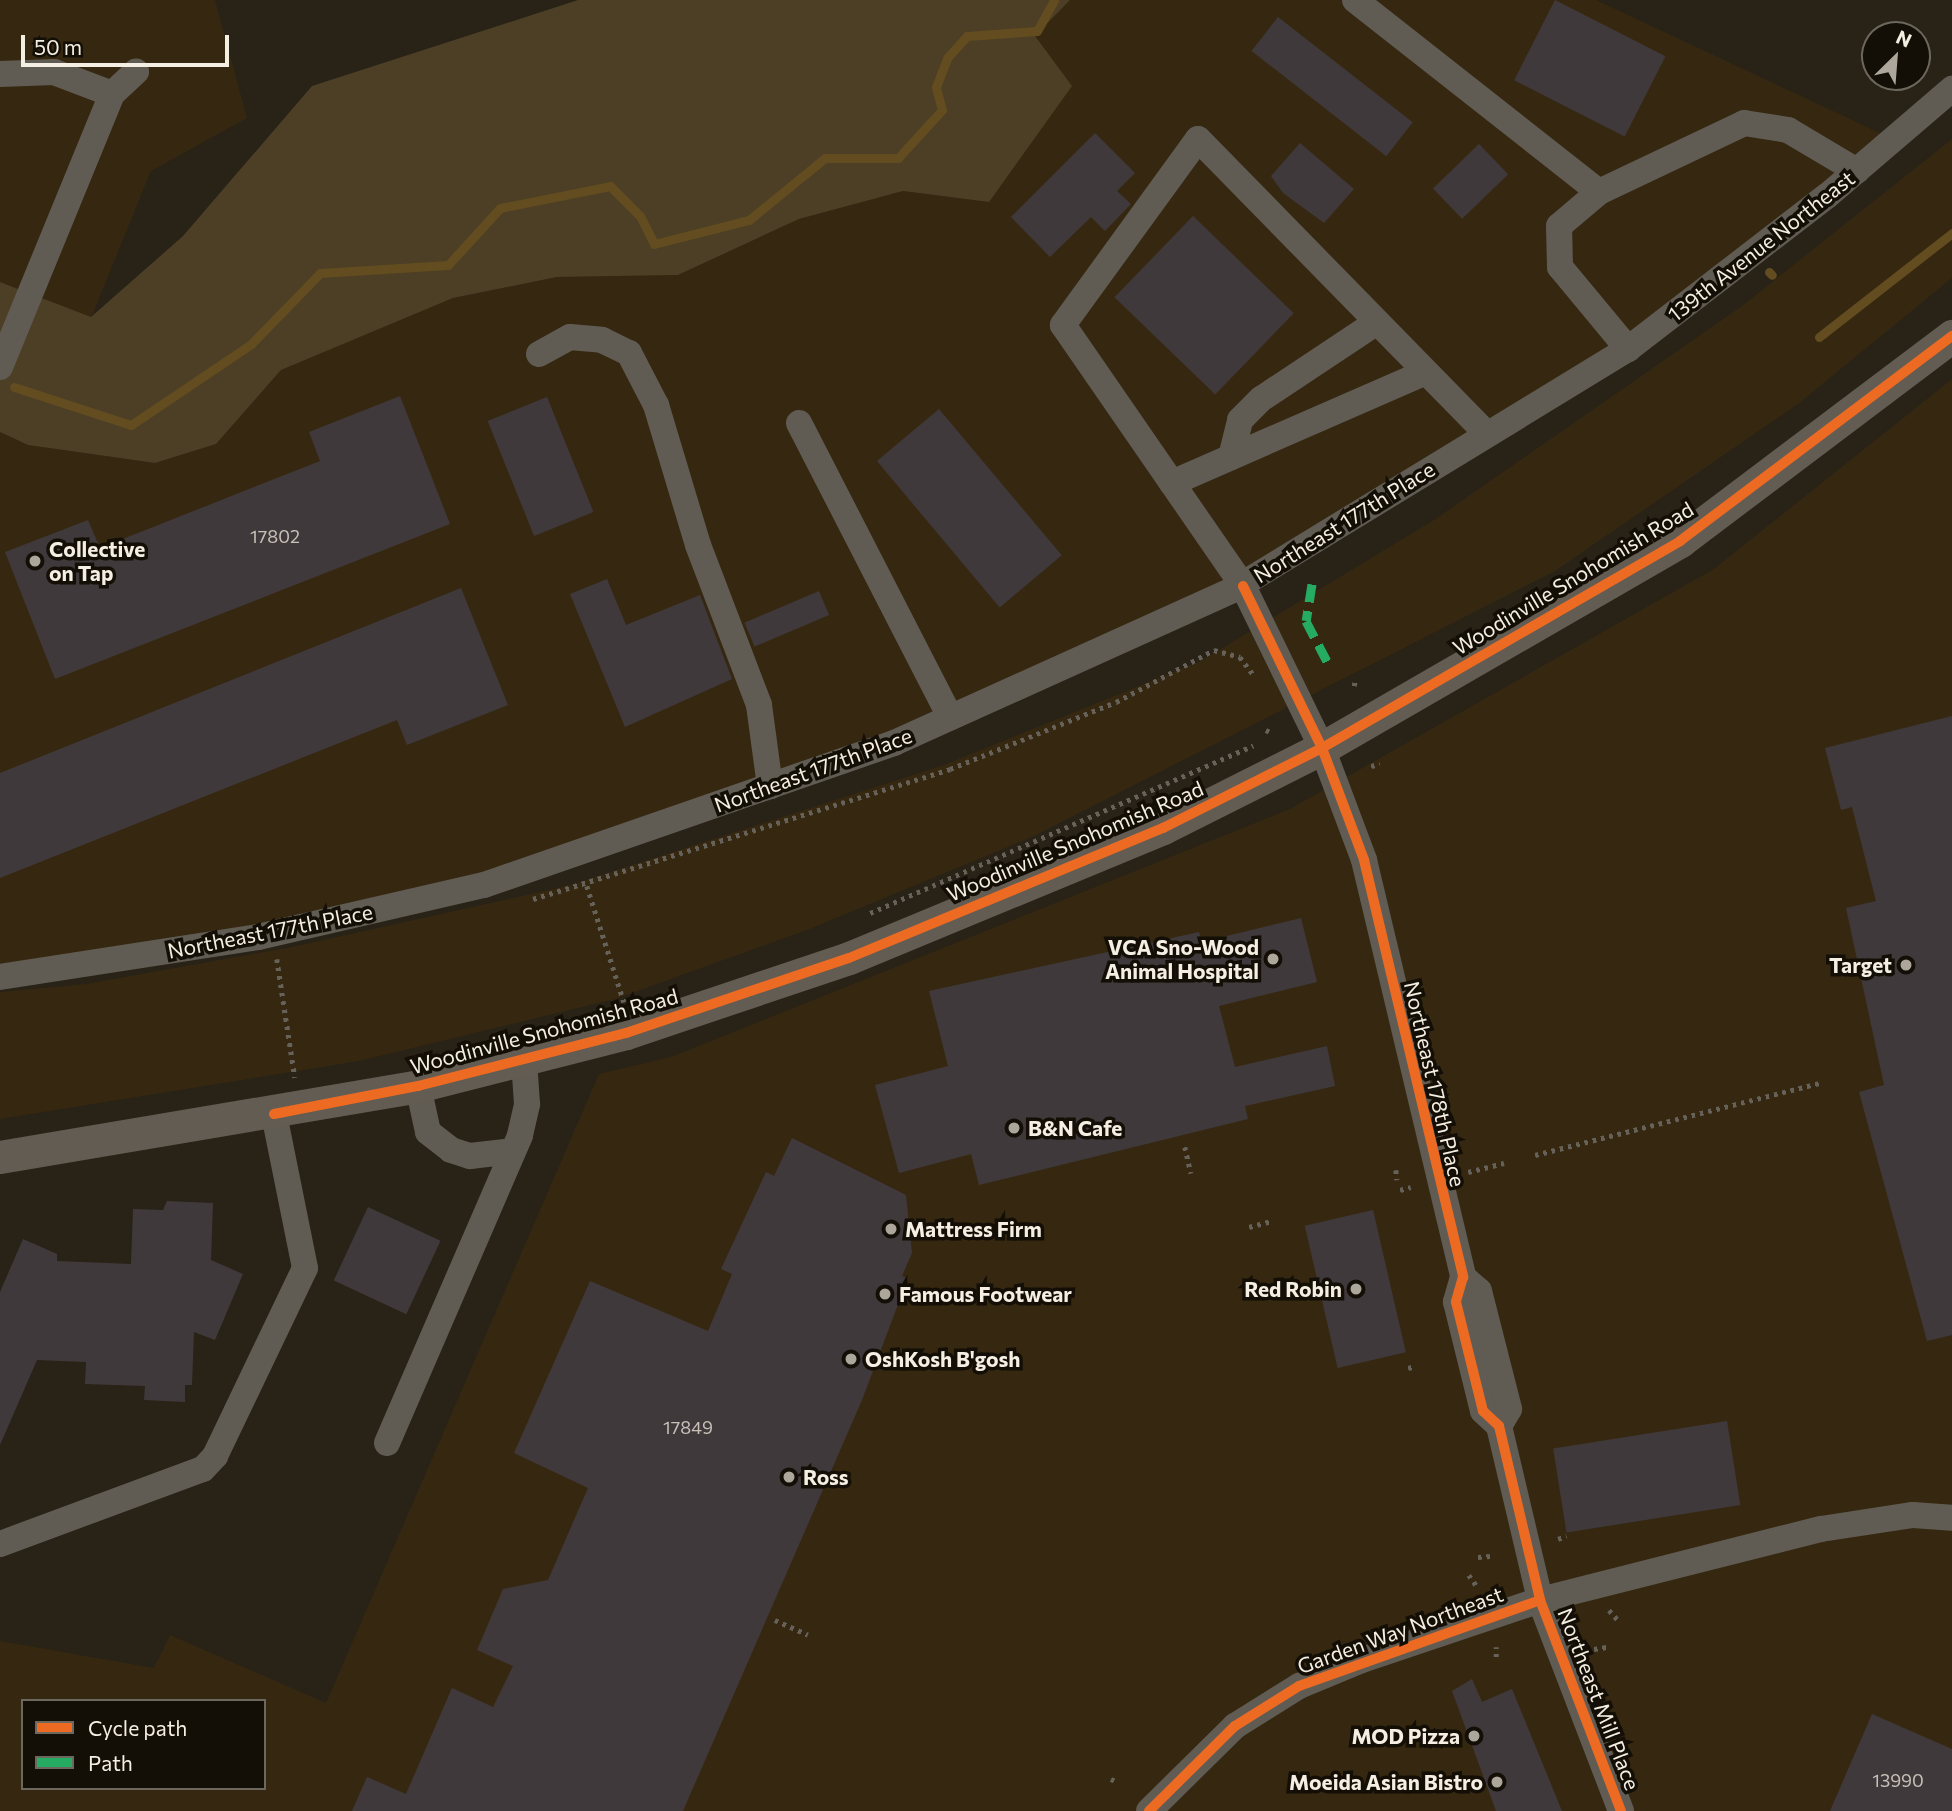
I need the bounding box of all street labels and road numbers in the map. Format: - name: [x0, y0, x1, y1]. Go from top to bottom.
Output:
- street label: 139th Avenue Northeast: [1663, 165, 1859, 327]
- street label: Northeast 177th Place: [1249, 456, 1439, 588]
- street label: Woodinville Snohomish Road: [1448, 496, 1698, 660]
- street label: Northeast 177th Place: [711, 723, 915, 817]
- street label: Woodinville Snohomish Road: [943, 775, 1207, 907]
- street label: Northeast 177th Place: [165, 899, 375, 963]
- street label: Northeast 178th Place: [1399, 979, 1471, 1189]
- street label: Woodinville Snohomish Road: [407, 983, 681, 1079]
- street label: Garden Way Northeast: [1294, 1581, 1506, 1679]
- street label: Northeast Mill Place: [1553, 1605, 1645, 1793]

